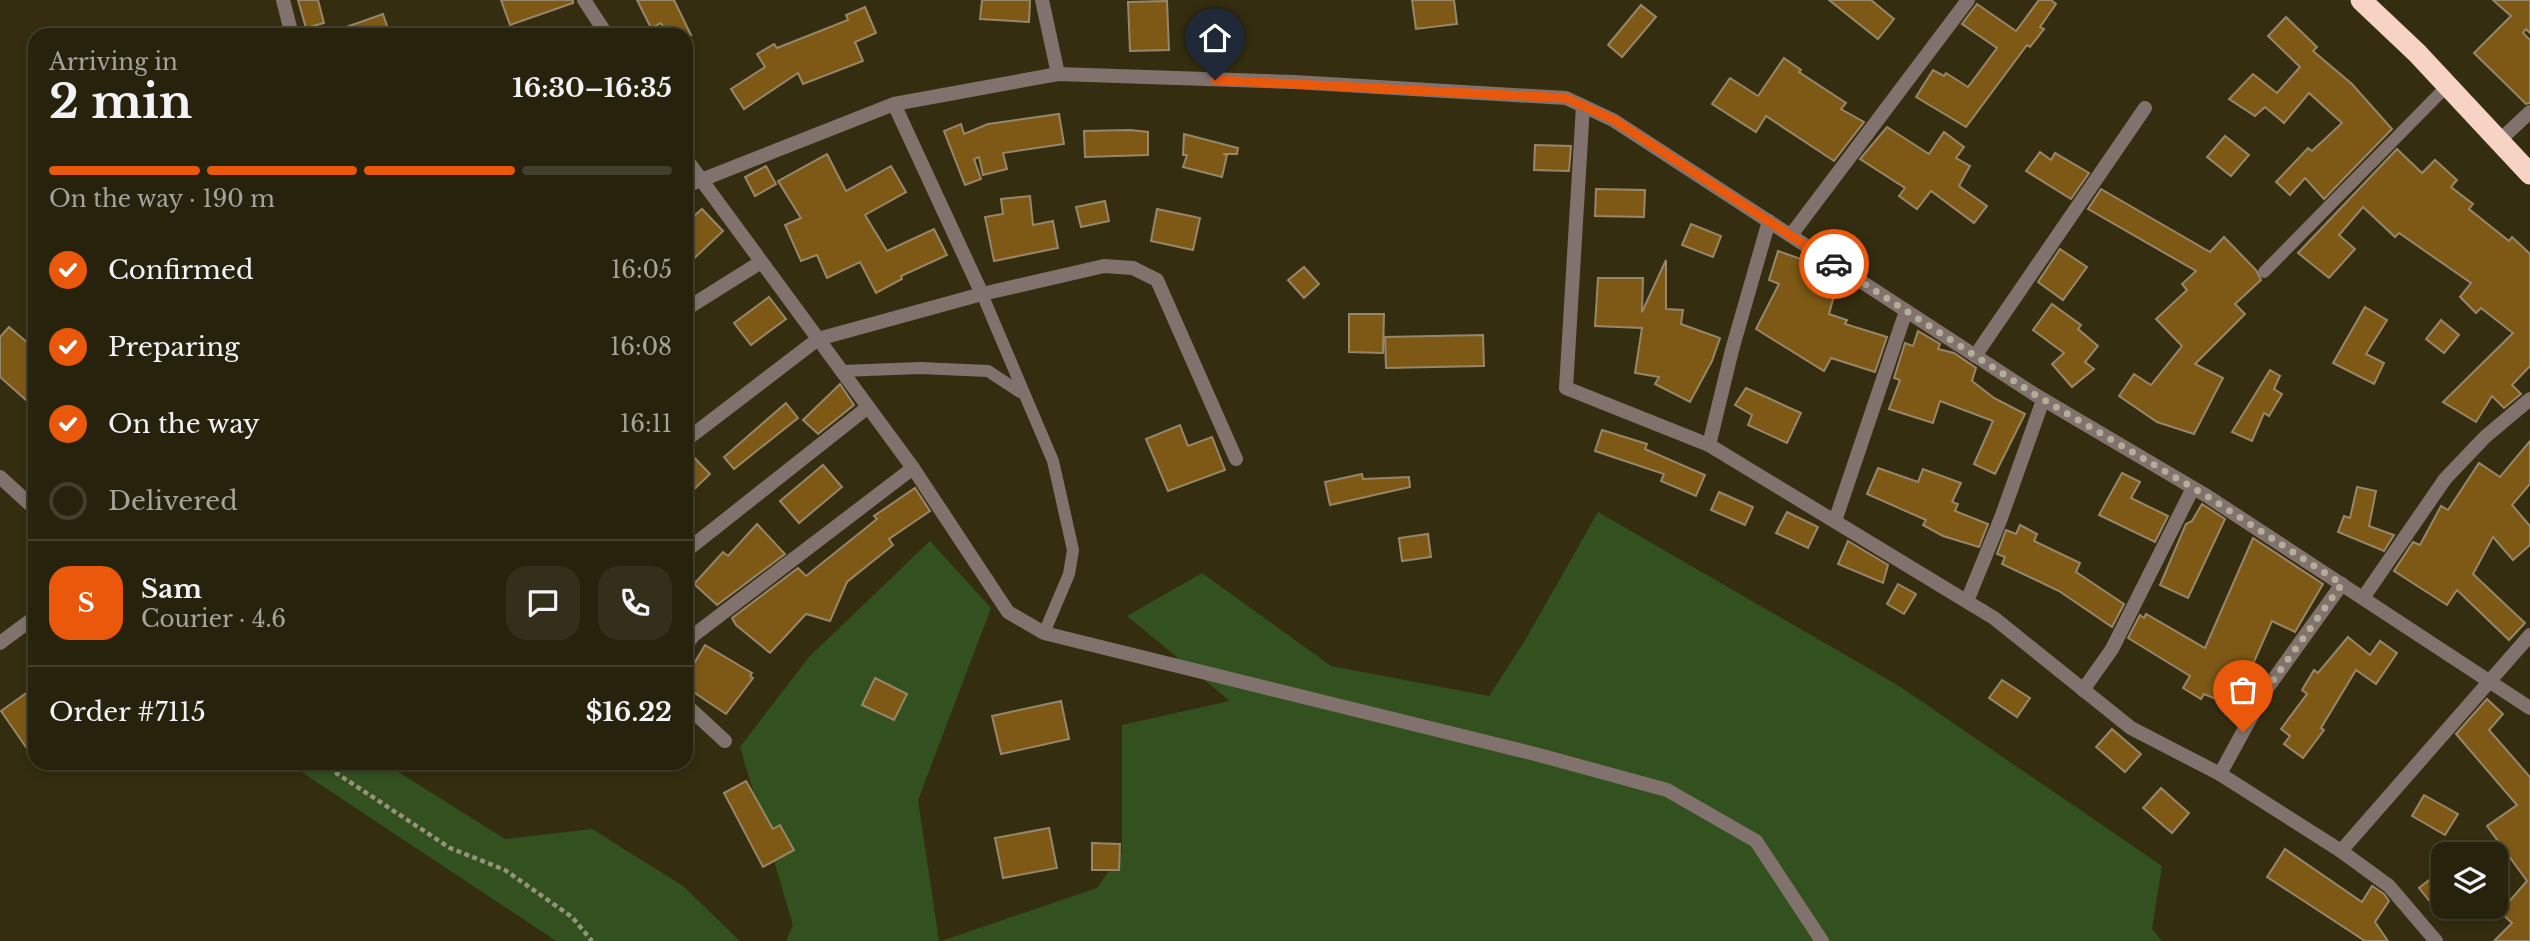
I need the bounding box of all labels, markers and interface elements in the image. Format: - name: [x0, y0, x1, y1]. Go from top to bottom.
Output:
- pin: [1185, 8, 1245, 80]
- icon: home: [1196, 19, 1234, 57]
- text: Arriving in: [49, 48, 178, 76]
- text: 16:30–16:35: [512, 72, 672, 104]
- text: 2 min: [49, 73, 192, 130]
- text: On the way · 190 m: [49, 185, 275, 213]
- courier: [1799, 229, 1869, 299]
- icon: car: [1815, 245, 1853, 283]
- icon: check: [49, 251, 87, 289]
- text: Confirmed: [108, 254, 253, 286]
- text: 16:05: [611, 256, 672, 284]
- icon: check: [49, 328, 87, 366]
- text: Preparing: [108, 331, 240, 363]
- text: 16:08: [610, 333, 672, 361]
- icon: check: [49, 405, 87, 443]
- text: On the way: [108, 408, 260, 440]
- text: 16:11: [620, 410, 672, 438]
- text: Delivered: [108, 485, 238, 517]
- button: chat: [506, 566, 580, 640]
- button: phone: [598, 566, 672, 640]
- text: Sam: [141, 573, 202, 605]
- text: S: [77, 587, 95, 619]
- text: Courier · 4.6: [141, 605, 286, 633]
- pin: [2213, 660, 2273, 732]
- icon: bag: [2224, 671, 2262, 709]
- text: Order #7115: [49, 696, 206, 728]
- text: $16.22: [586, 696, 672, 728]
- map controls: [2431, 842, 2508, 919]
- button: layers: [2431, 842, 2508, 919]

